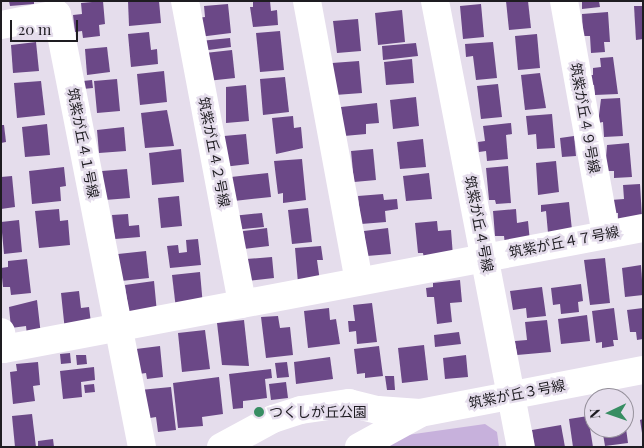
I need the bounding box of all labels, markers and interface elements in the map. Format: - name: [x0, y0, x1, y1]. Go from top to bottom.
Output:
- scale bar: [12, 10, 80, 42]
- text: 20 m: [18, 19, 51, 39]
- street label: 筑紫が丘４９号線: [567, 61, 603, 175]
- street label: 筑紫が丘４１号線: [64, 86, 102, 200]
- street label: 筑紫が丘４２号線: [195, 95, 233, 209]
- street label: 筑紫が丘４号線: [461, 174, 497, 274]
- street label: 筑紫が丘４７号線: [507, 223, 621, 261]
- street label: 筑紫が丘３号線: [467, 376, 567, 412]
- north arrow: [584, 388, 634, 438]
- place label: つくしが丘公園: [269, 404, 367, 420]
- marker: つくしが丘公園: [253, 406, 265, 418]
- text: N: [585, 408, 604, 419]

